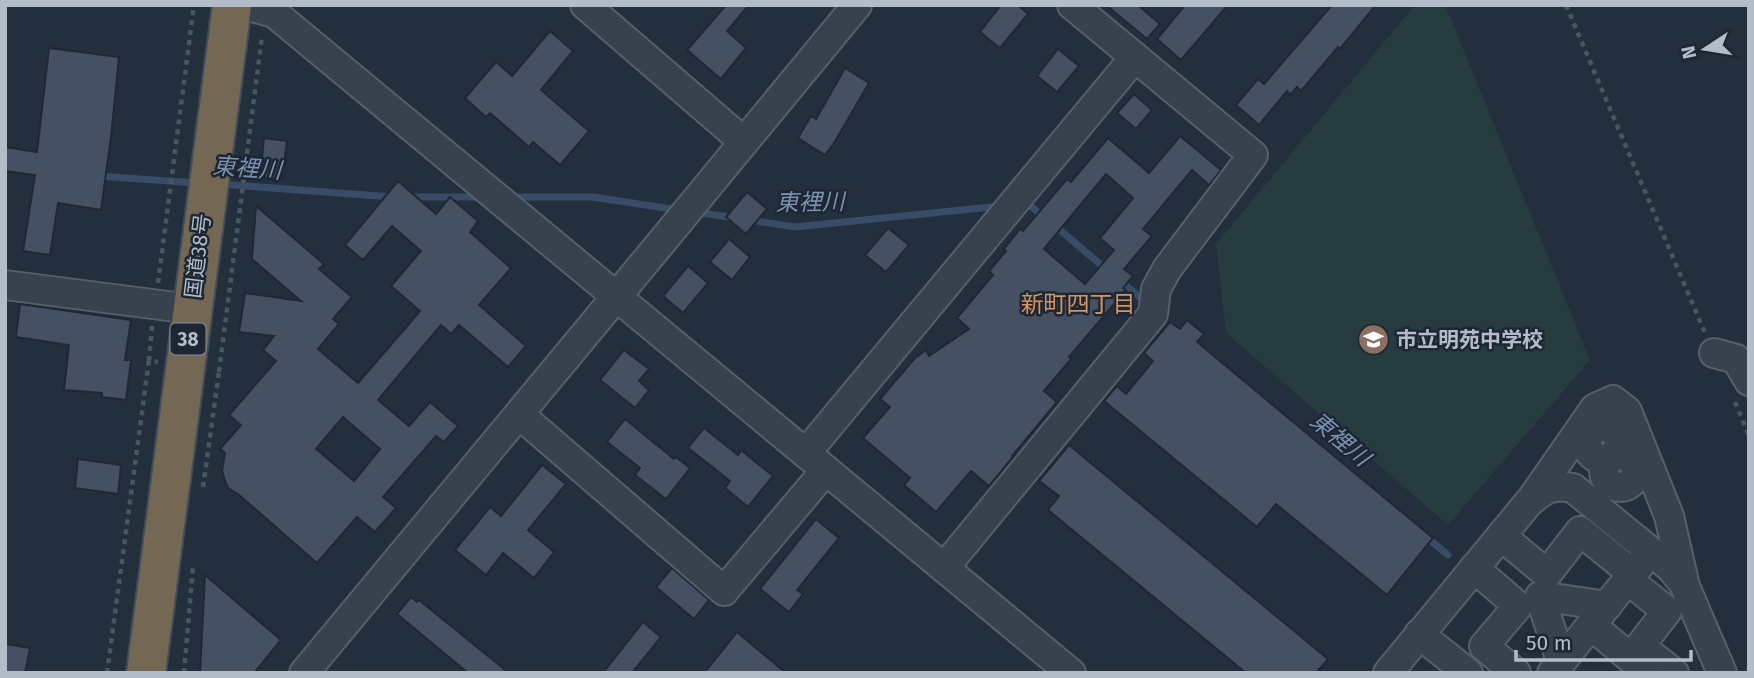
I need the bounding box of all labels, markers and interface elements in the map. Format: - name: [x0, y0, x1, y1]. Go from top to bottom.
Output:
- north arrow: [1670, 14, 1740, 84]
- text: N: [1676, 44, 1701, 61]
- water label: 東裡川: [212, 152, 285, 185]
- water label: 東裡川: [775, 187, 848, 217]
- street label: 国道38号: [180, 212, 216, 300]
- district label: 新町四丁目: [1021, 290, 1136, 318]
- school or university icon: 市立明苑中学校: [1356, 323, 1390, 357]
- road number: 38: [170, 324, 206, 354]
- place label: 市立明苑中学校: [1396, 327, 1543, 353]
- water label: 東裡川: [1305, 406, 1378, 474]
- scale bar: [1516, 618, 1691, 662]
- text: 50 m: [1526, 630, 1572, 656]

